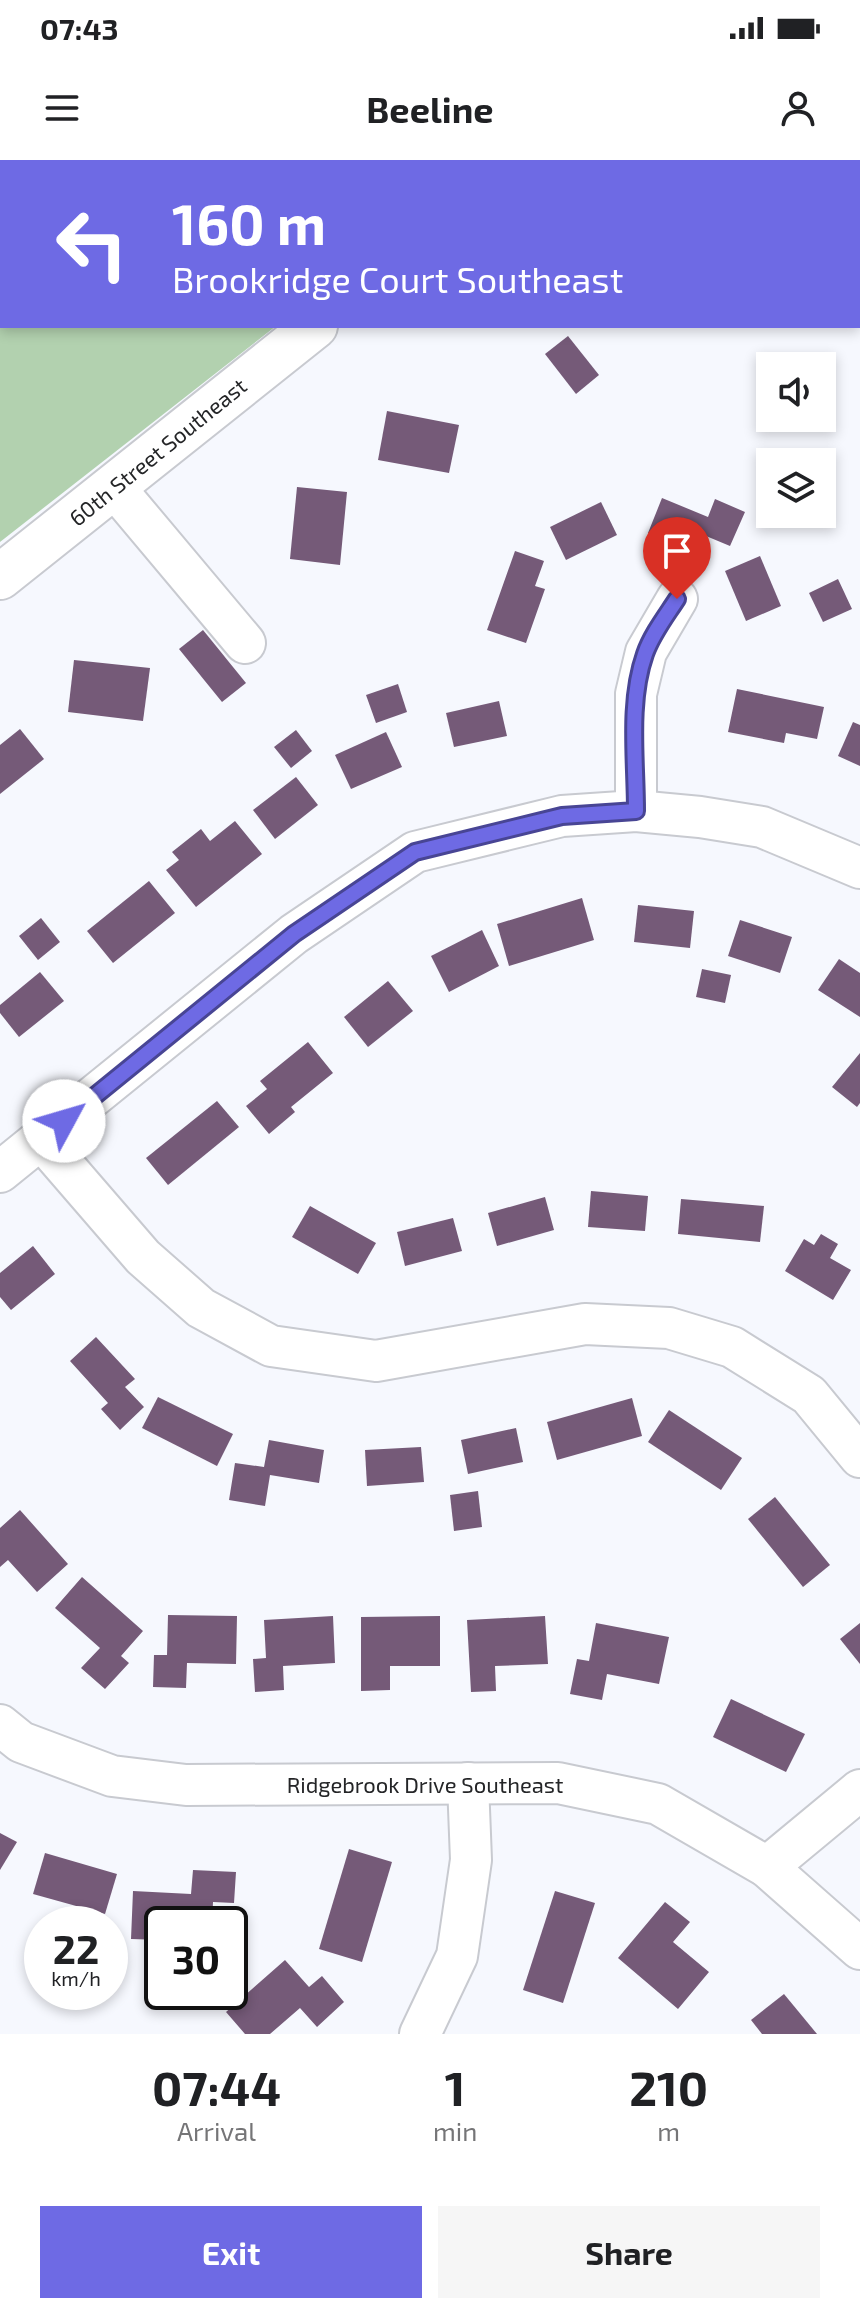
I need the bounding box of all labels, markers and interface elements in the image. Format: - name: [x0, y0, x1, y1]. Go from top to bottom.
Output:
- text: 07:43: [40, 10, 119, 46]
- icon: menu: [40, 86, 84, 130]
- icon: person: [776, 86, 820, 130]
- text: Beeline: [366, 87, 494, 130]
- text: 160 m: [172, 189, 326, 256]
- icon: left: [40, 192, 144, 296]
- text: Brookridge Court Southeast: [172, 257, 623, 300]
- map controls: [756, 352, 836, 528]
- button: sound: [756, 352, 836, 432]
- street label: 60th Street Southeast: [64, 372, 251, 531]
- button: layers: [756, 448, 836, 528]
- pin: [643, 517, 711, 599]
- icon: arrive: [655, 529, 699, 573]
- position arrow: [22, 1079, 106, 1163]
- street label: Ridgebrook Drive Southeast: [287, 1771, 563, 1797]
- speed limit sign: 30: [144, 1906, 248, 2010]
- text: 22: [53, 1924, 99, 1972]
- text: km/h: [51, 1966, 101, 1990]
- text: 07:44: [152, 2058, 281, 2116]
- text: 1: [445, 2058, 465, 2116]
- text: 210: [629, 2058, 708, 2116]
- text: Arrival: [177, 2115, 256, 2146]
- text: min: [433, 2115, 477, 2146]
- text: m: [657, 2115, 680, 2146]
- button: Exit: [40, 2206, 422, 2298]
- button: Share: [438, 2206, 820, 2298]

